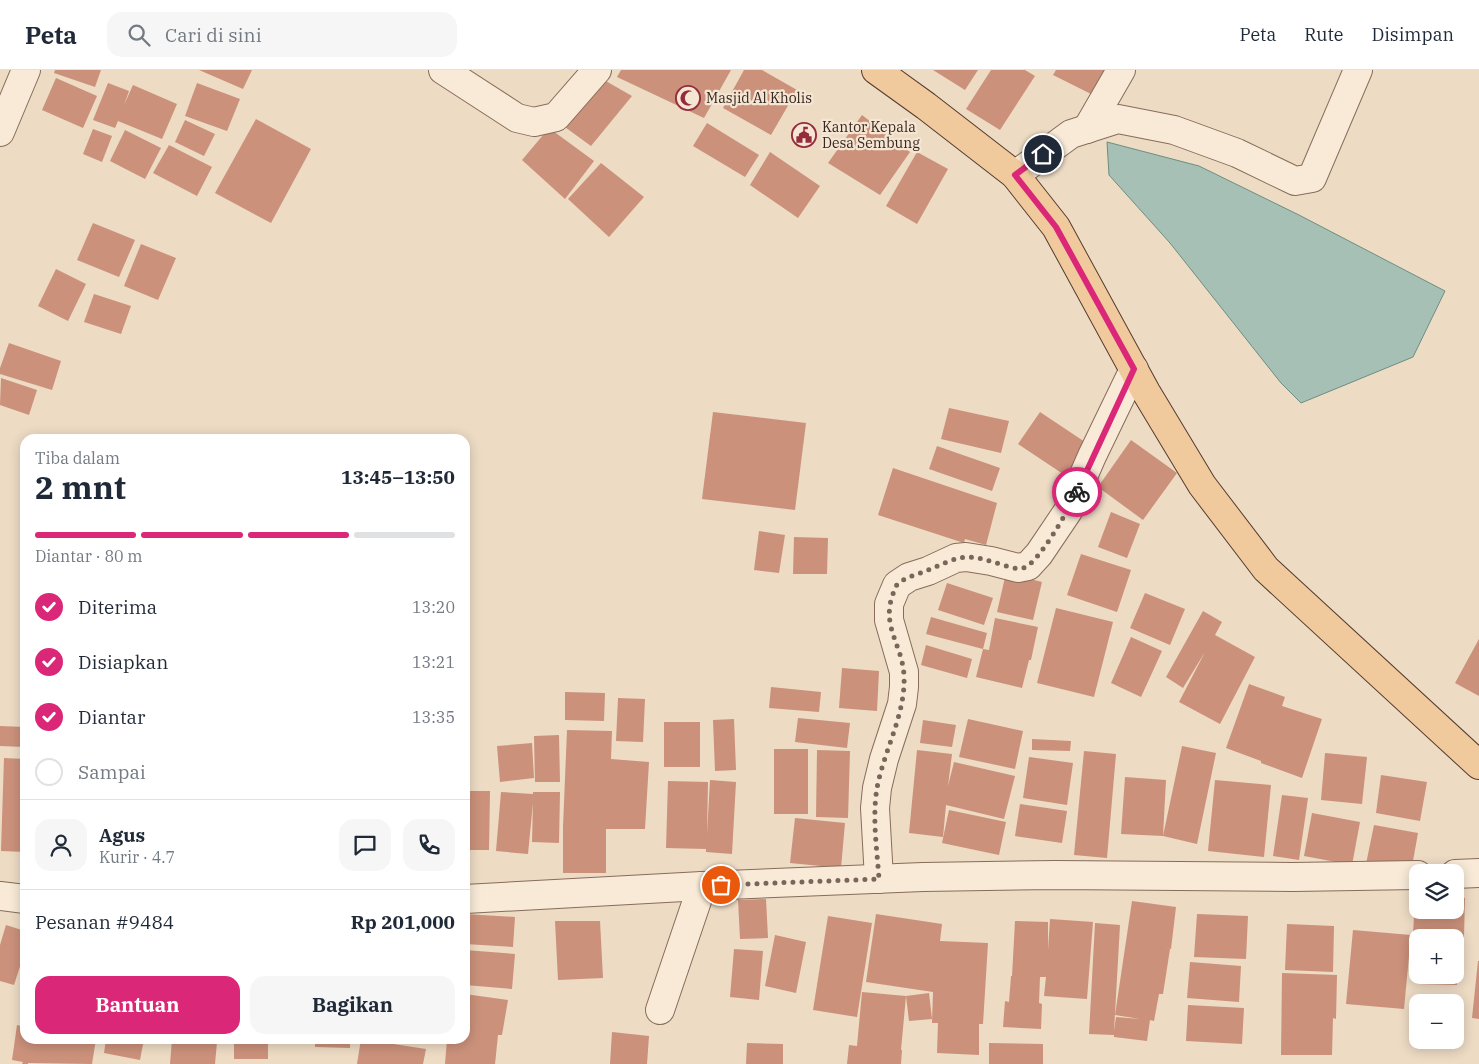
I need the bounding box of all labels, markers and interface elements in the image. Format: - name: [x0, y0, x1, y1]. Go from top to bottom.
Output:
- search box: [107, 12, 457, 57]
- text: Peta: [25, 19, 77, 51]
- icon: search: [125, 21, 153, 49]
- text: Cari di sini: [165, 23, 262, 47]
- text: Peta: [1240, 23, 1276, 46]
- text: Rute: [1304, 23, 1343, 46]
- text: Disimpan: [1371, 23, 1454, 46]
- mosque icon: Masjid Al Kholis: [675, 85, 701, 111]
- place label: Masjid Al Kholis: [706, 89, 812, 107]
- place label: Kantor Kepala Desa Sembung: [822, 118, 920, 152]
- public building icon: Kantor Kepala Desa Sembung: [791, 122, 817, 148]
- pin: [1022, 133, 1064, 175]
- icon: home: [1029, 140, 1057, 168]
- text: Tiba dalam: [35, 448, 120, 468]
- text: 13:45–13:50: [341, 465, 455, 489]
- text: 2 mnt: [35, 466, 126, 508]
- courier: [1052, 467, 1102, 517]
- icon: bike: [1063, 478, 1091, 506]
- text: Diantar · 80 m: [35, 546, 143, 566]
- icon: check: [35, 593, 63, 621]
- text: Diterima: [78, 595, 157, 619]
- text: 13:20: [412, 597, 455, 617]
- icon: check: [35, 648, 63, 676]
- text: Disiapkan: [78, 650, 168, 674]
- text: 13:21: [412, 652, 455, 672]
- icon: check: [35, 703, 63, 731]
- text: Diantar: [78, 705, 145, 729]
- text: 13:35: [412, 707, 455, 727]
- text: Sampai: [78, 760, 146, 784]
- button: person: [35, 819, 87, 871]
- button: chat: [339, 819, 391, 871]
- button: phone: [403, 819, 455, 871]
- text: Agus: [99, 823, 145, 847]
- text: Kurir · 4.7: [99, 847, 175, 867]
- pin: [700, 864, 742, 906]
- map controls: [1409, 864, 1464, 1049]
- button: layers: [1409, 864, 1464, 919]
- icon: bag: [707, 871, 735, 899]
- text: Pesanan #9484: [35, 910, 174, 934]
- text: Rp 201,000: [351, 910, 455, 934]
- button: +: [1409, 929, 1464, 984]
- button: Bantuan: [35, 976, 240, 1034]
- button: Bagikan: [250, 976, 455, 1034]
- button: −: [1409, 994, 1464, 1049]

